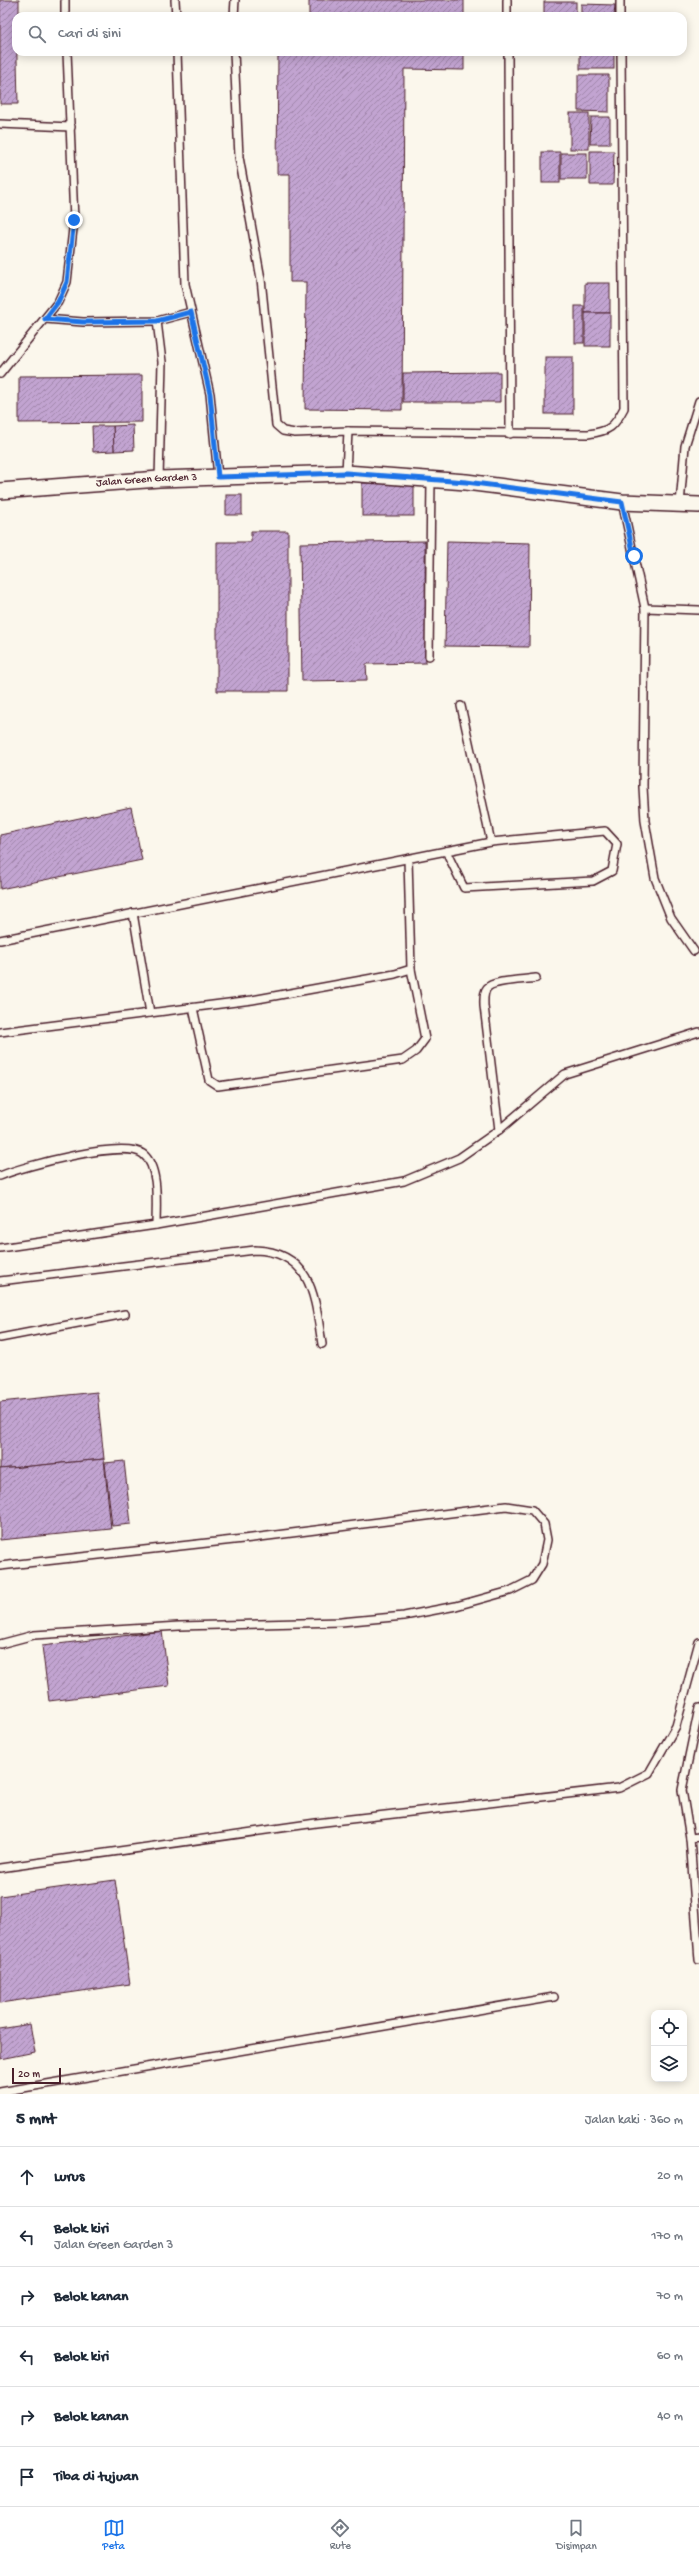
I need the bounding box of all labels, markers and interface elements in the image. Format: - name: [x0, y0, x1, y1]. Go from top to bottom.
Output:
- search box: [12, 12, 687, 56]
- icon: search: [26, 23, 48, 45]
- text: Cari di sini: [58, 25, 121, 43]
- route end: [65, 211, 83, 229]
- street label: Jalan Green Garden 3: [96, 472, 198, 490]
- route start: [625, 547, 643, 565]
- map controls: [651, 2010, 687, 2082]
- button: locate: [651, 2010, 687, 2046]
- button: layers: [651, 2046, 687, 2082]
- scale bar: [12, 2066, 61, 2085]
- text: 20 m: [18, 2069, 40, 2081]
- text: 5 mnt: [16, 2110, 56, 2130]
- text: Jalan kaki · 360 m: [585, 2113, 683, 2128]
- icon: ahead: [16, 2166, 38, 2188]
- text: Lurus: [54, 2168, 84, 2186]
- text: 20 m: [657, 2169, 683, 2184]
- text: Belok kiri: [54, 2220, 109, 2238]
- icon: left: [16, 2226, 38, 2248]
- text: 170 m: [651, 2229, 683, 2244]
- text: Jalan Green Garden 3: [54, 2238, 173, 2253]
- icon: right: [16, 2286, 38, 2308]
- text: Belok kanan: [54, 2288, 128, 2306]
- text: 70 m: [657, 2289, 683, 2304]
- icon: left: [16, 2346, 38, 2368]
- text: Belok kiri: [54, 2348, 109, 2366]
- text: 60 m: [657, 2349, 683, 2364]
- icon: right: [16, 2406, 38, 2428]
- text: Belok kanan: [54, 2408, 128, 2426]
- text: 40 m: [657, 2409, 683, 2424]
- icon: arrive: [16, 2466, 38, 2488]
- text: Tiba di tujuan: [54, 2468, 138, 2486]
- tab: Peta: [102, 2517, 125, 2553]
- tab: Rute: [329, 2517, 351, 2553]
- tab: Disimpan: [556, 2517, 597, 2553]

